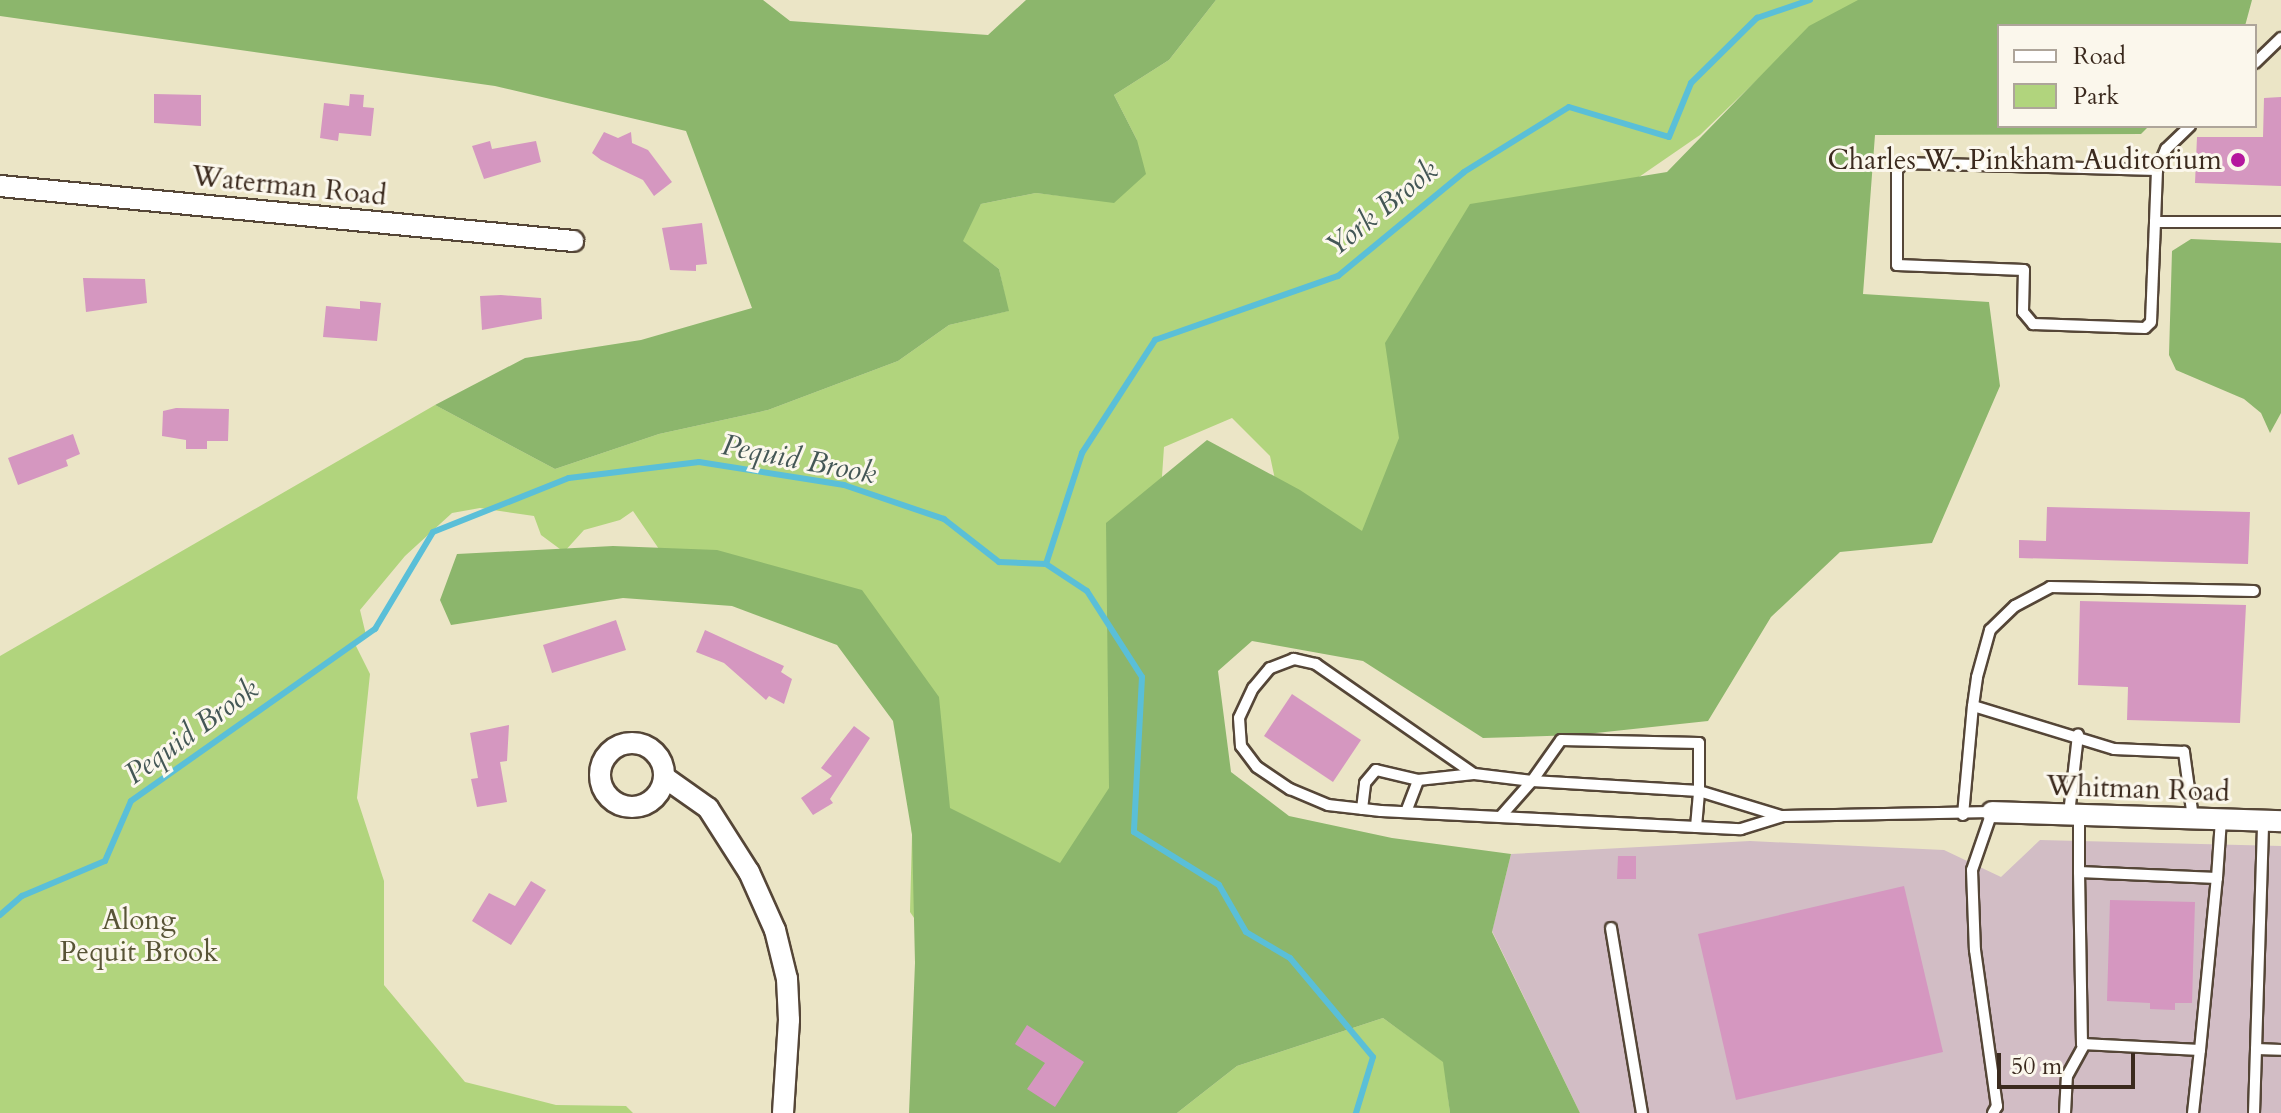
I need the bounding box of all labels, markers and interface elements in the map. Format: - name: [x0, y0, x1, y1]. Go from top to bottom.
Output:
- legend: [1997, 24, 2257, 128]
- text: Road: [2073, 40, 2126, 73]
- text: Park: [2073, 80, 2119, 113]
- place label: Charles W. Pinkham Auditorium: [1827, 143, 2222, 177]
- marker: Charles W. Pinkham Auditorium: [2229, 151, 2247, 169]
- water label: York Brook: [1318, 153, 1446, 265]
- street label: Waterman Road: [190, 159, 388, 213]
- water label: Pequid Brook: [719, 427, 879, 493]
- water label: Pequid Brook: [118, 671, 266, 793]
- street label: Whitman Road: [2046, 769, 2230, 809]
- park label: Along Pequit Brook: [60, 903, 218, 969]
- scale bar: [2001, 1037, 2139, 1087]
- text: 50 m: [2011, 1050, 2062, 1083]

